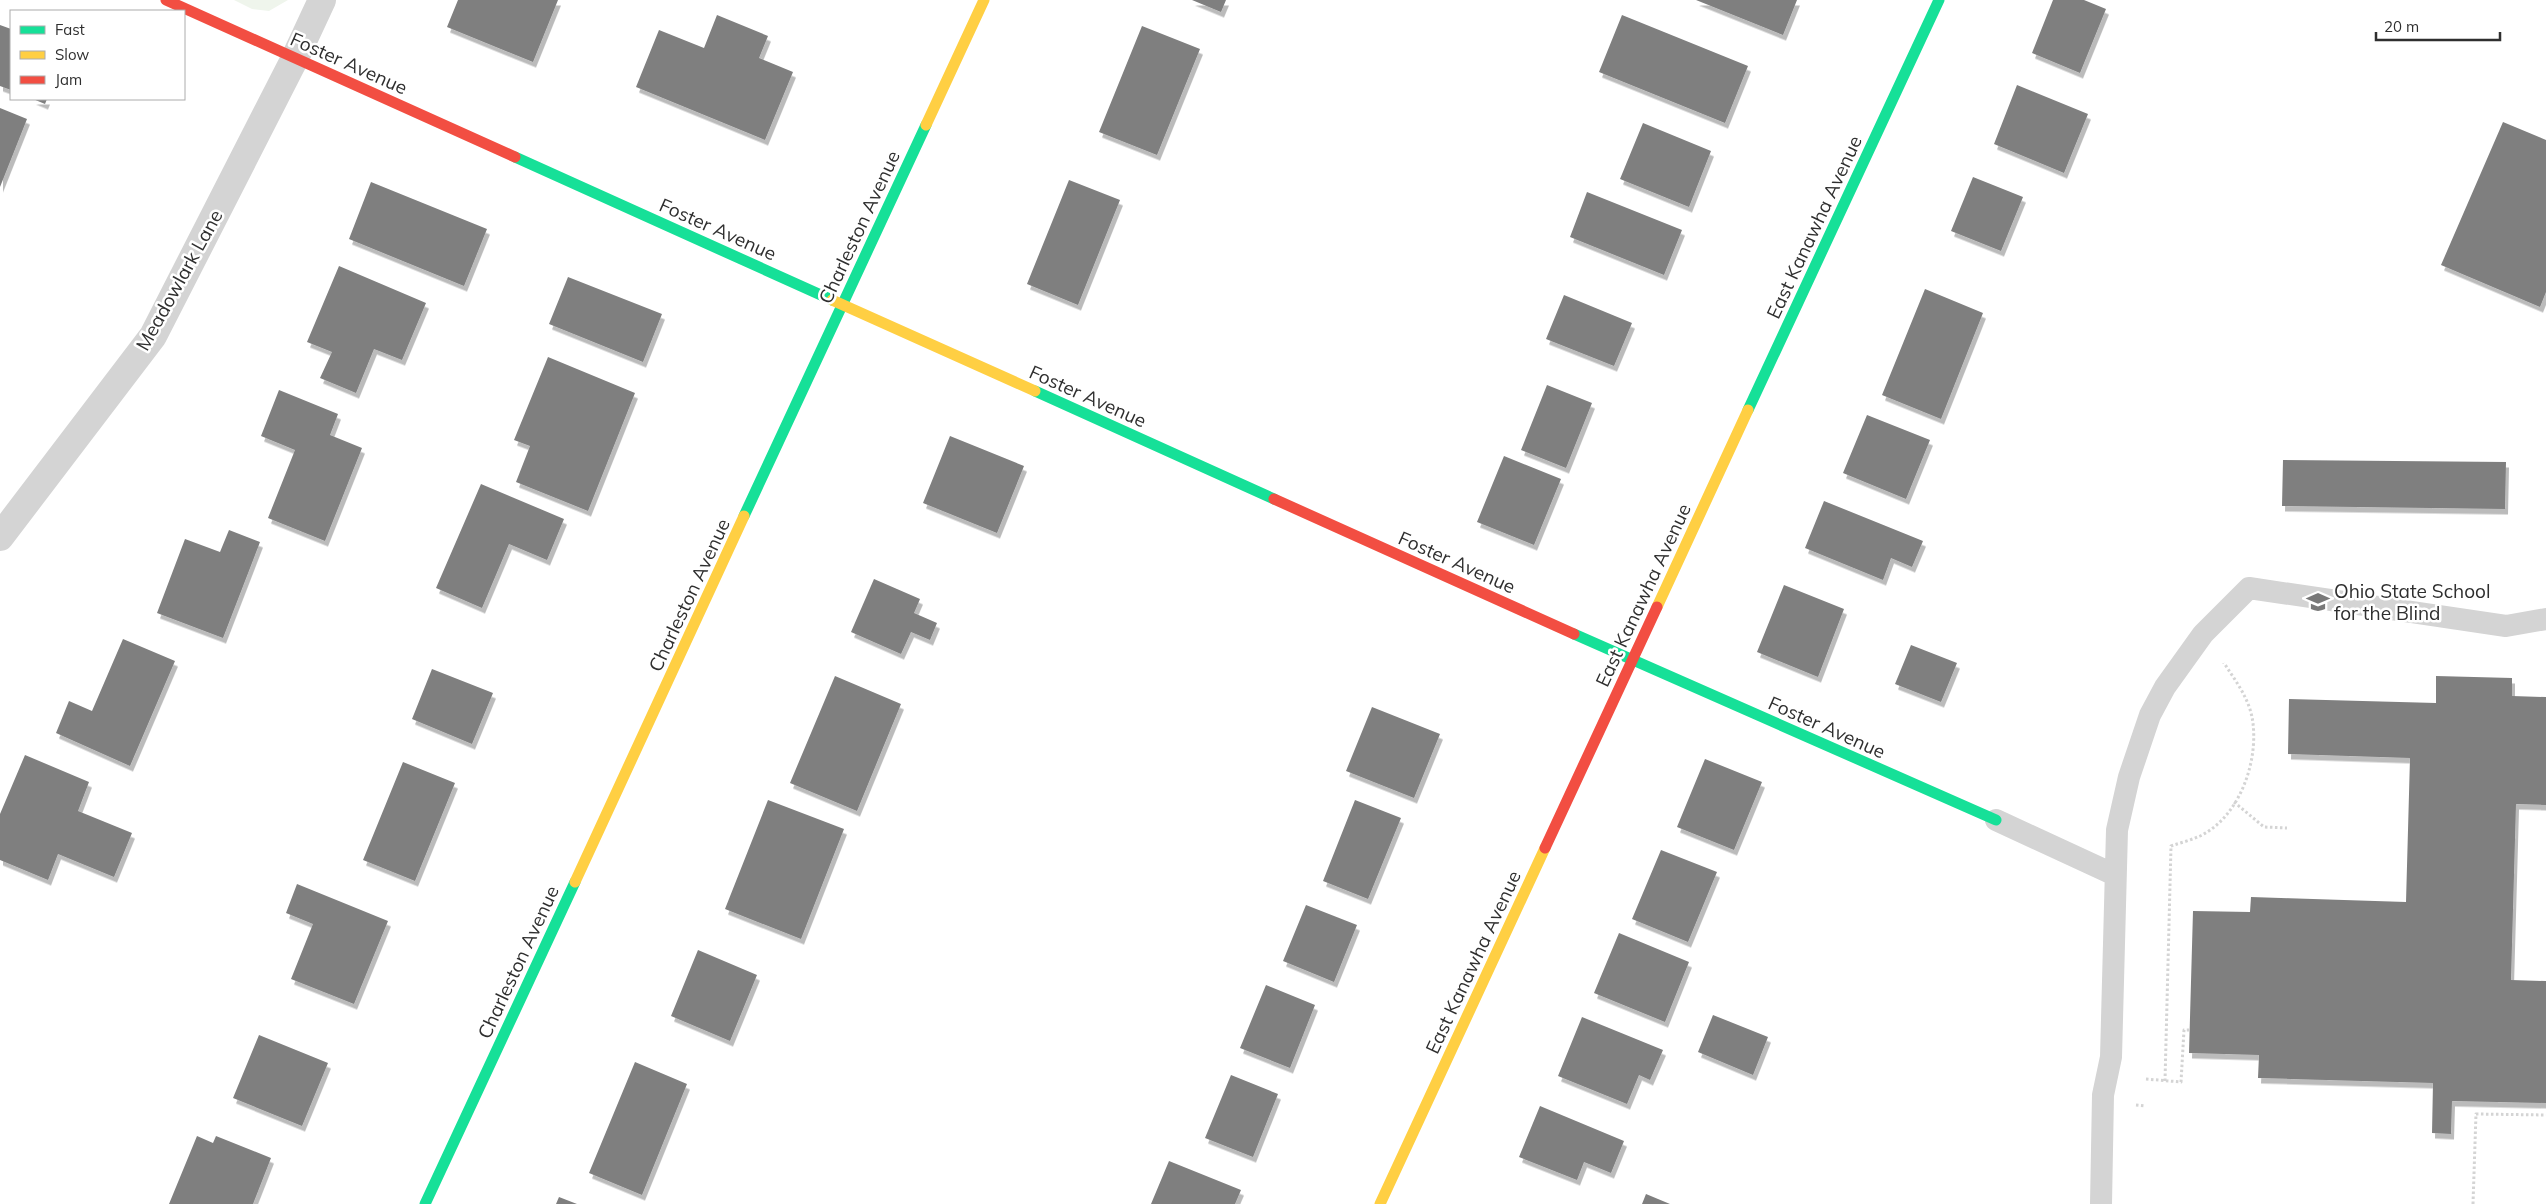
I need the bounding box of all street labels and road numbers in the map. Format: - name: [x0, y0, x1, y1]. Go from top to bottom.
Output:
- street label: Foster Avenue: [287, 27, 411, 99]
- street label: East Kanawha Avenue: [1761, 132, 1867, 322]
- street label: Charleston Avenue: [813, 147, 905, 307]
- street label: Foster Avenue: [656, 193, 780, 265]
- street label: Meadowlark Lane: [130, 205, 228, 355]
- street label: Foster Avenue: [1026, 360, 1150, 432]
- street label: East Kanawha Avenue: [1590, 500, 1696, 690]
- street label: Charleston Avenue: [643, 515, 735, 675]
- street label: Foster Avenue: [1395, 526, 1519, 598]
- street label: Foster Avenue: [1765, 691, 1889, 763]
- street label: East Kanawha Avenue: [1420, 867, 1526, 1057]
- street label: Charleston Avenue: [472, 882, 564, 1042]

